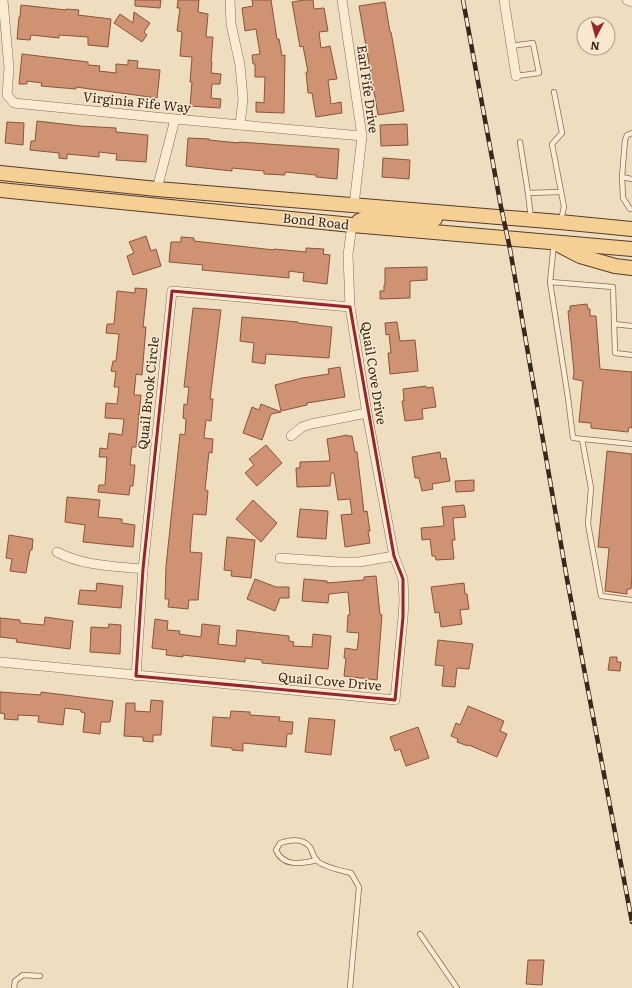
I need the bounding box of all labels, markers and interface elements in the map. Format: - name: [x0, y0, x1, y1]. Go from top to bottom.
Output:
- north arrow: [576, 16, 616, 56]
- text: N: [589, 39, 600, 55]
- street label: Earl Fife Drive: [353, 44, 384, 134]
- street label: Virginia Fife Way: [82, 86, 192, 117]
- street label: Bond Road: [282, 208, 350, 233]
- street label: Quail Cove Drive: [357, 320, 392, 426]
- street label: Quail Brook Circle: [132, 335, 163, 450]
- street label: Quail Cove Drive: [278, 667, 383, 695]

